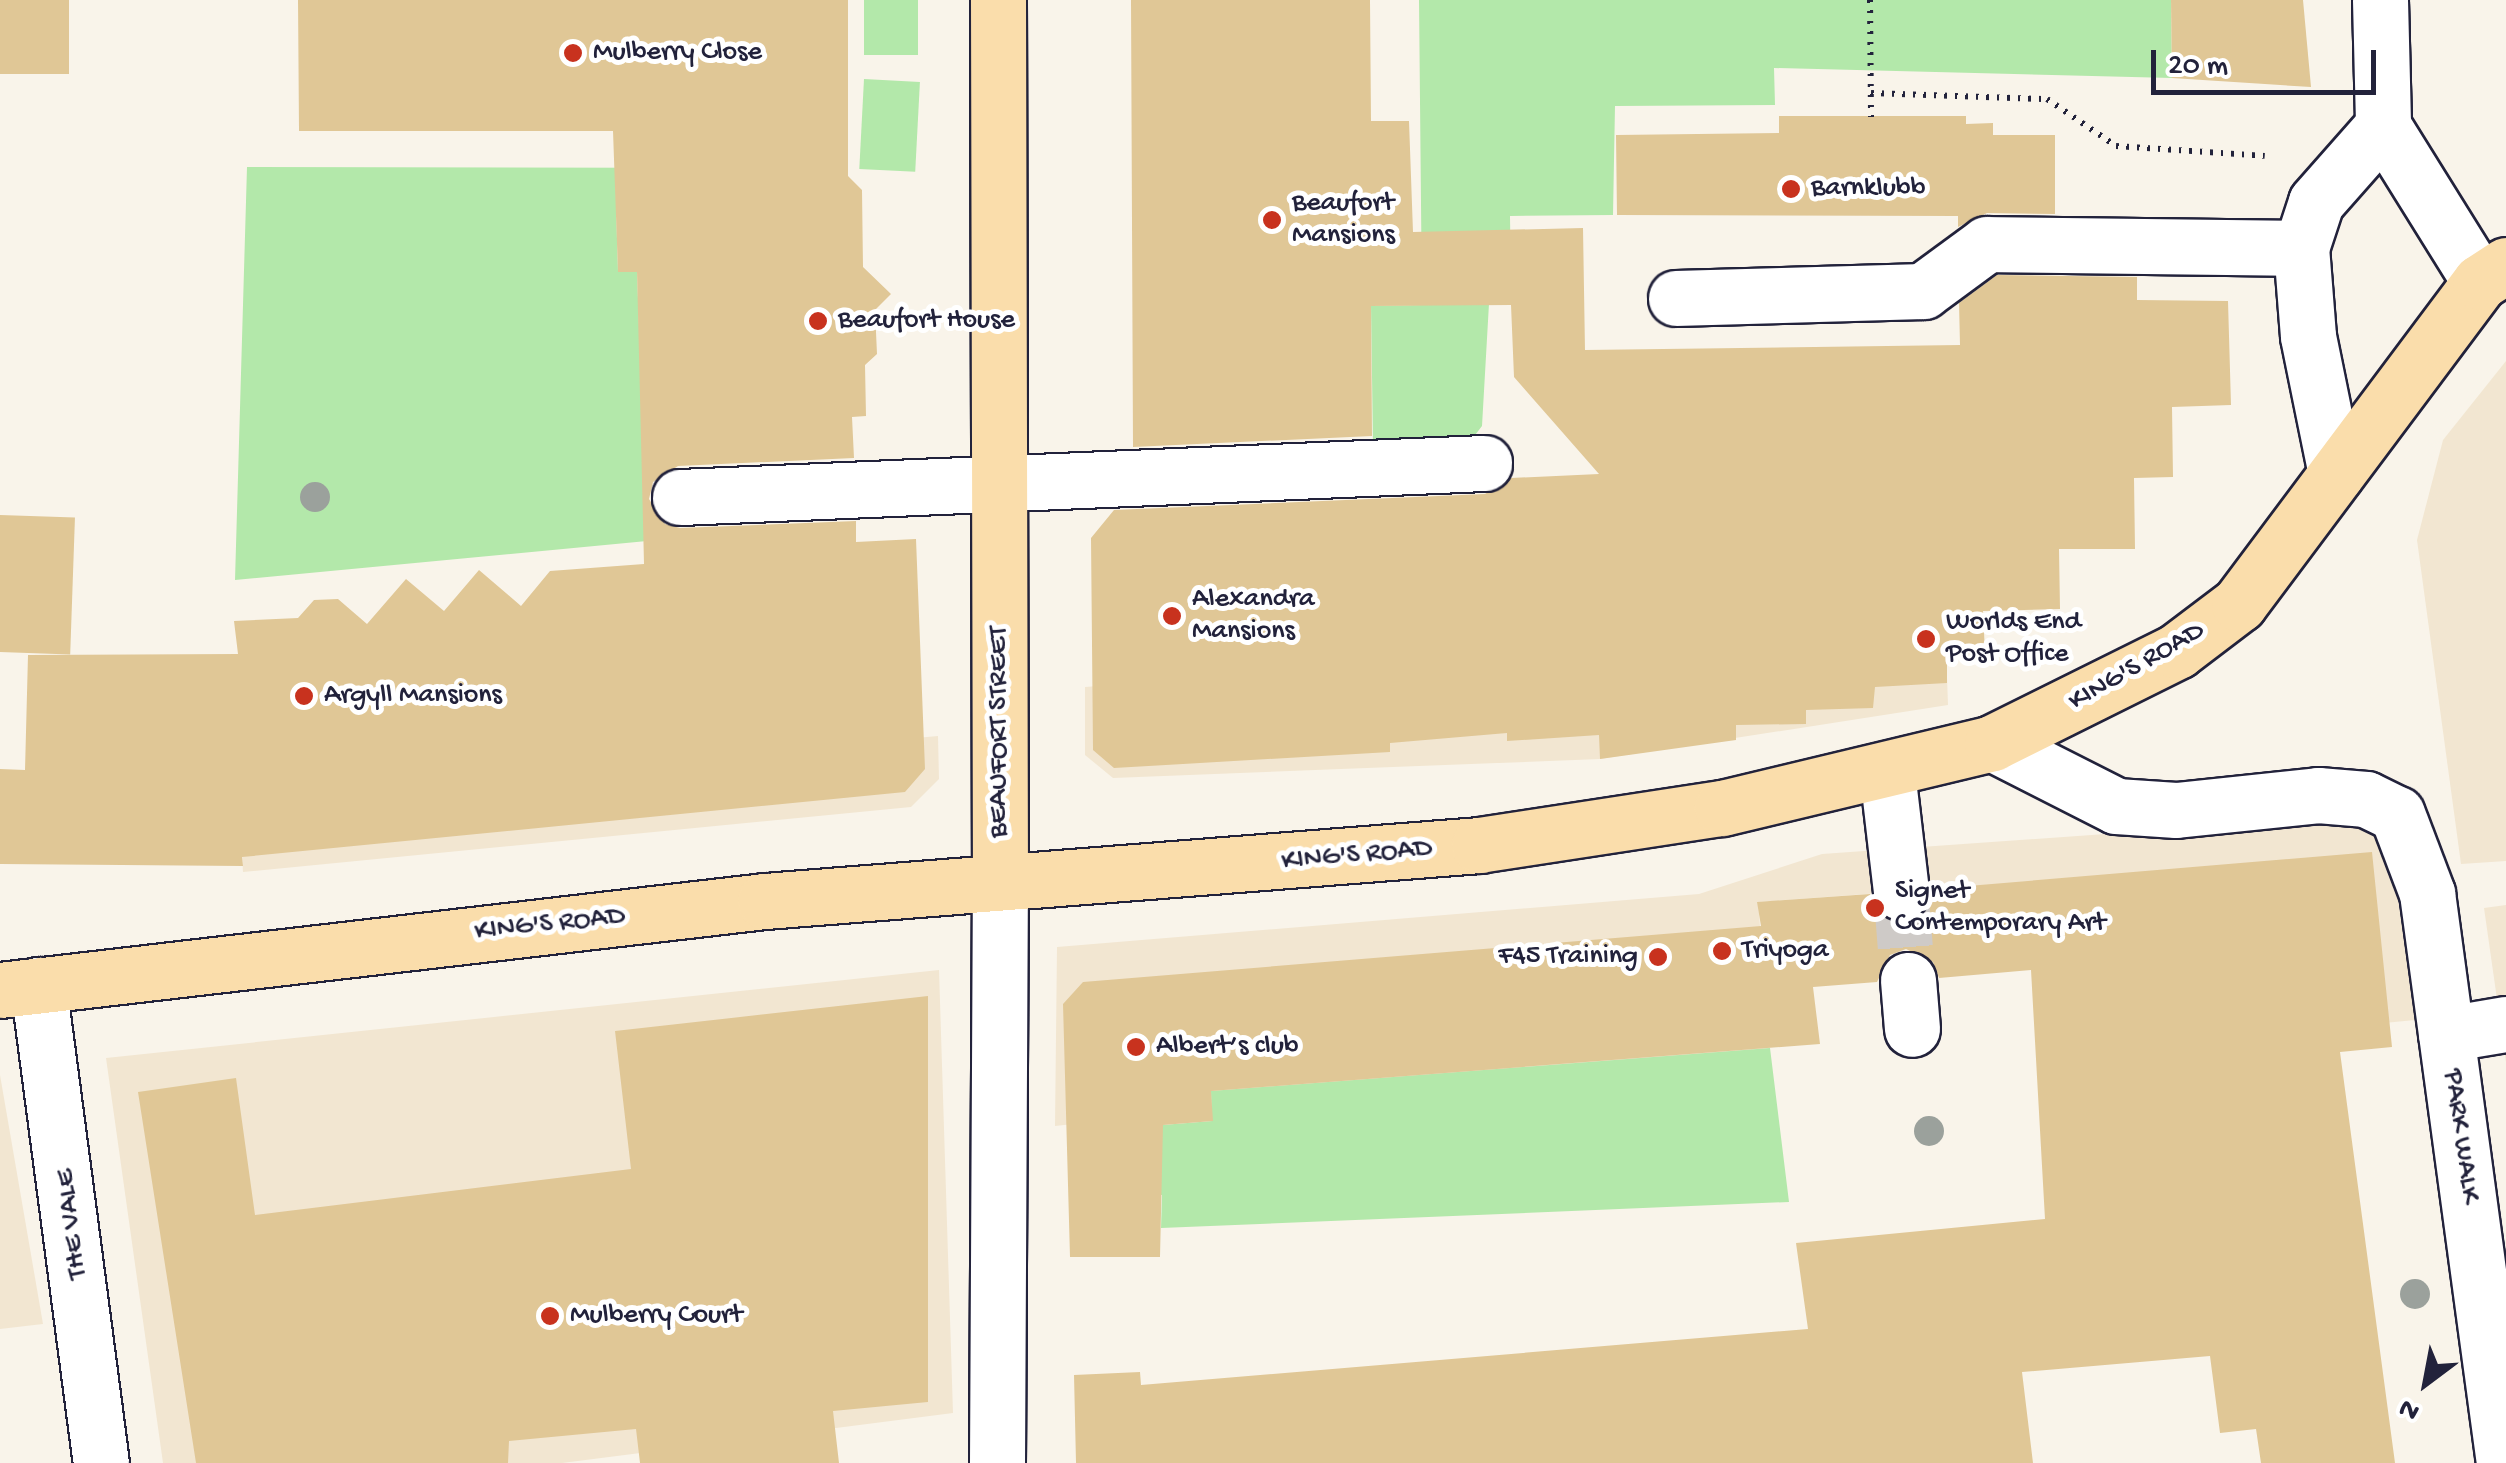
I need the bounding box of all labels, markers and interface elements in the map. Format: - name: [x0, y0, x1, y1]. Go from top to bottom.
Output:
- scale bar: [2156, 30, 2381, 92]
- place label: Mulberry Close: [593, 36, 762, 70]
- marker: Mulberry Close: [562, 42, 584, 64]
- text: 20 m: [2168, 50, 2228, 85]
- place label: Barnklubb: [1811, 172, 1925, 206]
- marker: Barnklubb: [1780, 178, 1802, 200]
- place label: Beaufort Mansions: [1292, 187, 1395, 253]
- marker: Beaufort Mansions: [1261, 209, 1283, 231]
- place label: Beaufort House: [838, 304, 1015, 338]
- marker: Beaufort House: [807, 310, 829, 332]
- place label: Alexandra Mansions: [1192, 583, 1315, 649]
- marker: Alexandra Mansions: [1161, 605, 1183, 627]
- place label: Worlds End Post Office: [1946, 606, 2081, 672]
- street label: KING'S ROAD: [2063, 615, 2211, 719]
- street label: BEAUFORT STREET: [983, 626, 1017, 838]
- marker: Worlds End Post Office: [1915, 628, 1937, 650]
- place label: Argyll Mansions: [324, 679, 502, 713]
- marker: Argyll Mansions: [293, 685, 315, 707]
- street label: KING'S ROAD: [1280, 833, 1434, 879]
- place label: Signet Contemporary Art: [1895, 875, 2106, 941]
- marker: Signet Contemporary Art: [1864, 897, 1886, 919]
- street label: KING'S ROAD: [473, 900, 627, 950]
- place label: Triyoga: [1742, 934, 1829, 968]
- place label: F45 Training: [1498, 940, 1638, 974]
- marker: Triyoga: [1711, 940, 1733, 962]
- marker: F45 Training: [1647, 946, 1669, 968]
- place label: Albert’s club: [1156, 1030, 1299, 1064]
- marker: Albert’s club: [1125, 1036, 1147, 1058]
- street label: PARK WALK: [2434, 1067, 2486, 1205]
- street label: THE VALE: [50, 1167, 96, 1281]
- place label: Mulberry Court: [570, 1299, 742, 1333]
- marker: Mulberry Court: [539, 1305, 561, 1327]
- north arrow: [2376, 1333, 2476, 1433]
- text: N: [2393, 1390, 2426, 1428]

